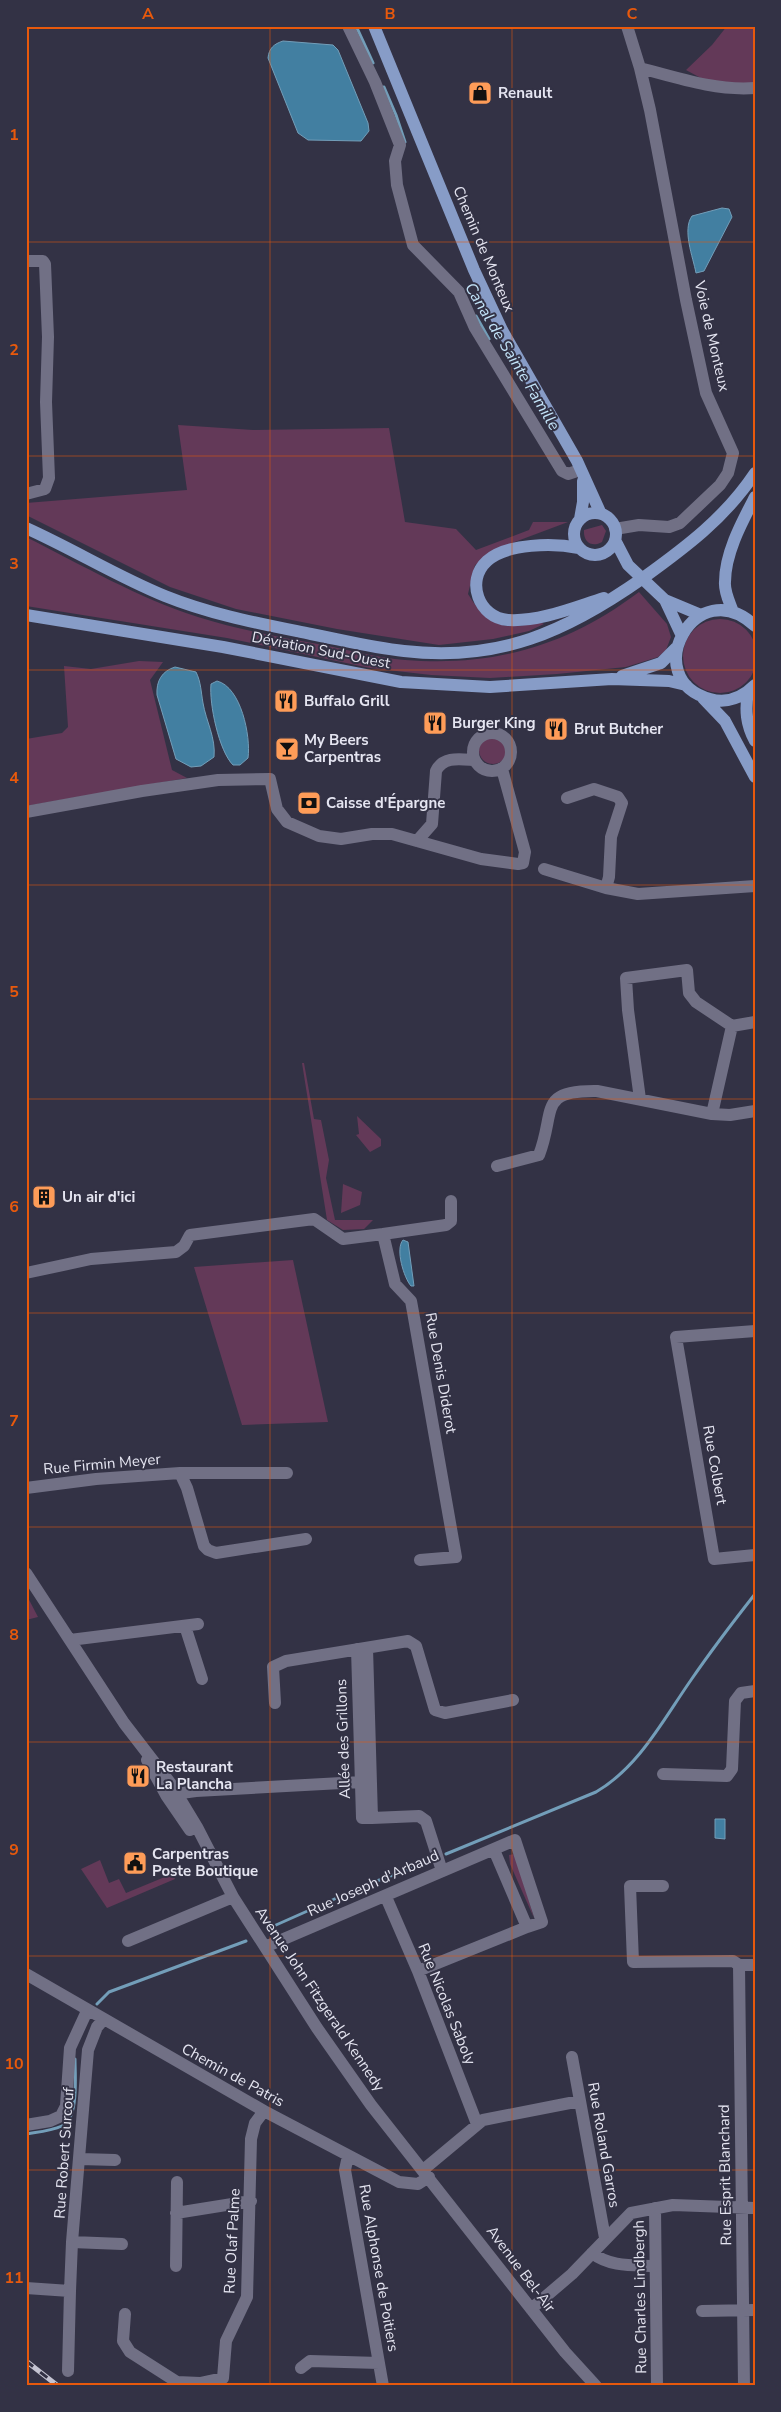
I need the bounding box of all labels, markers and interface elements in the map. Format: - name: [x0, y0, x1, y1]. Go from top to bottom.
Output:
- text: A: [142, 3, 154, 25]
- text: B: [384, 3, 396, 25]
- text: C: [627, 3, 638, 25]
- shop icon: Renault: [467, 80, 493, 106]
- place label: Renault: [498, 83, 552, 103]
- text: 1: [9, 124, 19, 146]
- street label: Chemin de Monteux: [448, 183, 520, 315]
- water label: Canal de Sainte Famille: [459, 278, 565, 435]
- street label: Voie de Monteux: [689, 278, 734, 393]
- text: 2: [9, 339, 19, 361]
- text: 3: [9, 553, 19, 575]
- street label: Déviation Sud-Ouest: [250, 627, 393, 673]
- restaurant icon: Buffalo Grill: [273, 688, 299, 714]
- place label: Buffalo Grill: [304, 691, 390, 711]
- restaurant icon: Burger King: [422, 710, 448, 736]
- place label: Burger King: [452, 713, 536, 733]
- restaurant icon: Brut Butcher: [543, 716, 569, 742]
- place label: Brut Butcher: [574, 719, 663, 739]
- place label: My Beers Carpentras: [304, 730, 381, 767]
- bar icon: My Beers Carpentras: [274, 736, 300, 762]
- text: 4: [9, 767, 19, 789]
- bank icon: Caisse d'Épargne: [296, 790, 322, 816]
- place label: Caisse d'Épargne: [326, 793, 445, 813]
- text: 5: [9, 981, 19, 1003]
- building icon: Un air d'ici: [31, 1184, 57, 1210]
- place label: Un air d'ici: [62, 1187, 135, 1207]
- text: 6: [9, 1196, 19, 1218]
- street label: Rue Denis Diderot: [421, 1311, 462, 1436]
- text: 7: [9, 1410, 19, 1432]
- street label: Rue Colbert: [698, 1424, 732, 1507]
- street label: Rue Firmin Meyer: [42, 1449, 162, 1479]
- text: 8: [9, 1624, 19, 1646]
- street label: Allée des Grillons: [331, 1679, 355, 1799]
- place label: Restaurant La Plancha: [156, 1757, 233, 1794]
- restaurant icon: Restaurant La Plancha: [125, 1763, 151, 1789]
- text: 9: [9, 1839, 19, 1861]
- place label: Carpentras Poste Boutique: [152, 1844, 258, 1881]
- street label: Rue Joseph d'Arbaud: [304, 1845, 442, 1921]
- public building icon: Carpentras Poste Boutique: [122, 1850, 148, 1876]
- street label: Avenue John Fitzgerald Kennedy: [251, 1903, 390, 2095]
- street label: Rue Nicolas Saboly: [413, 1940, 481, 2068]
- street label: Chemin de Patris: [178, 2039, 288, 2111]
- text: 10: [4, 2053, 24, 2075]
- street label: Rue Roland Garros: [583, 2081, 625, 2209]
- street label: Rue Robert Surcouf: [49, 2086, 79, 2219]
- street label: Rue Esprit Blanchard: [714, 2104, 736, 2246]
- street label: Rue Alphonse de Poitiers: [354, 2183, 404, 2353]
- street label: Rue Olaf Palme: [219, 2188, 245, 2294]
- street label: Rue Charles Lindbergh: [629, 2220, 651, 2374]
- street label: Avenue Bel-Air: [482, 2222, 560, 2317]
- text: 11: [4, 2267, 24, 2289]

